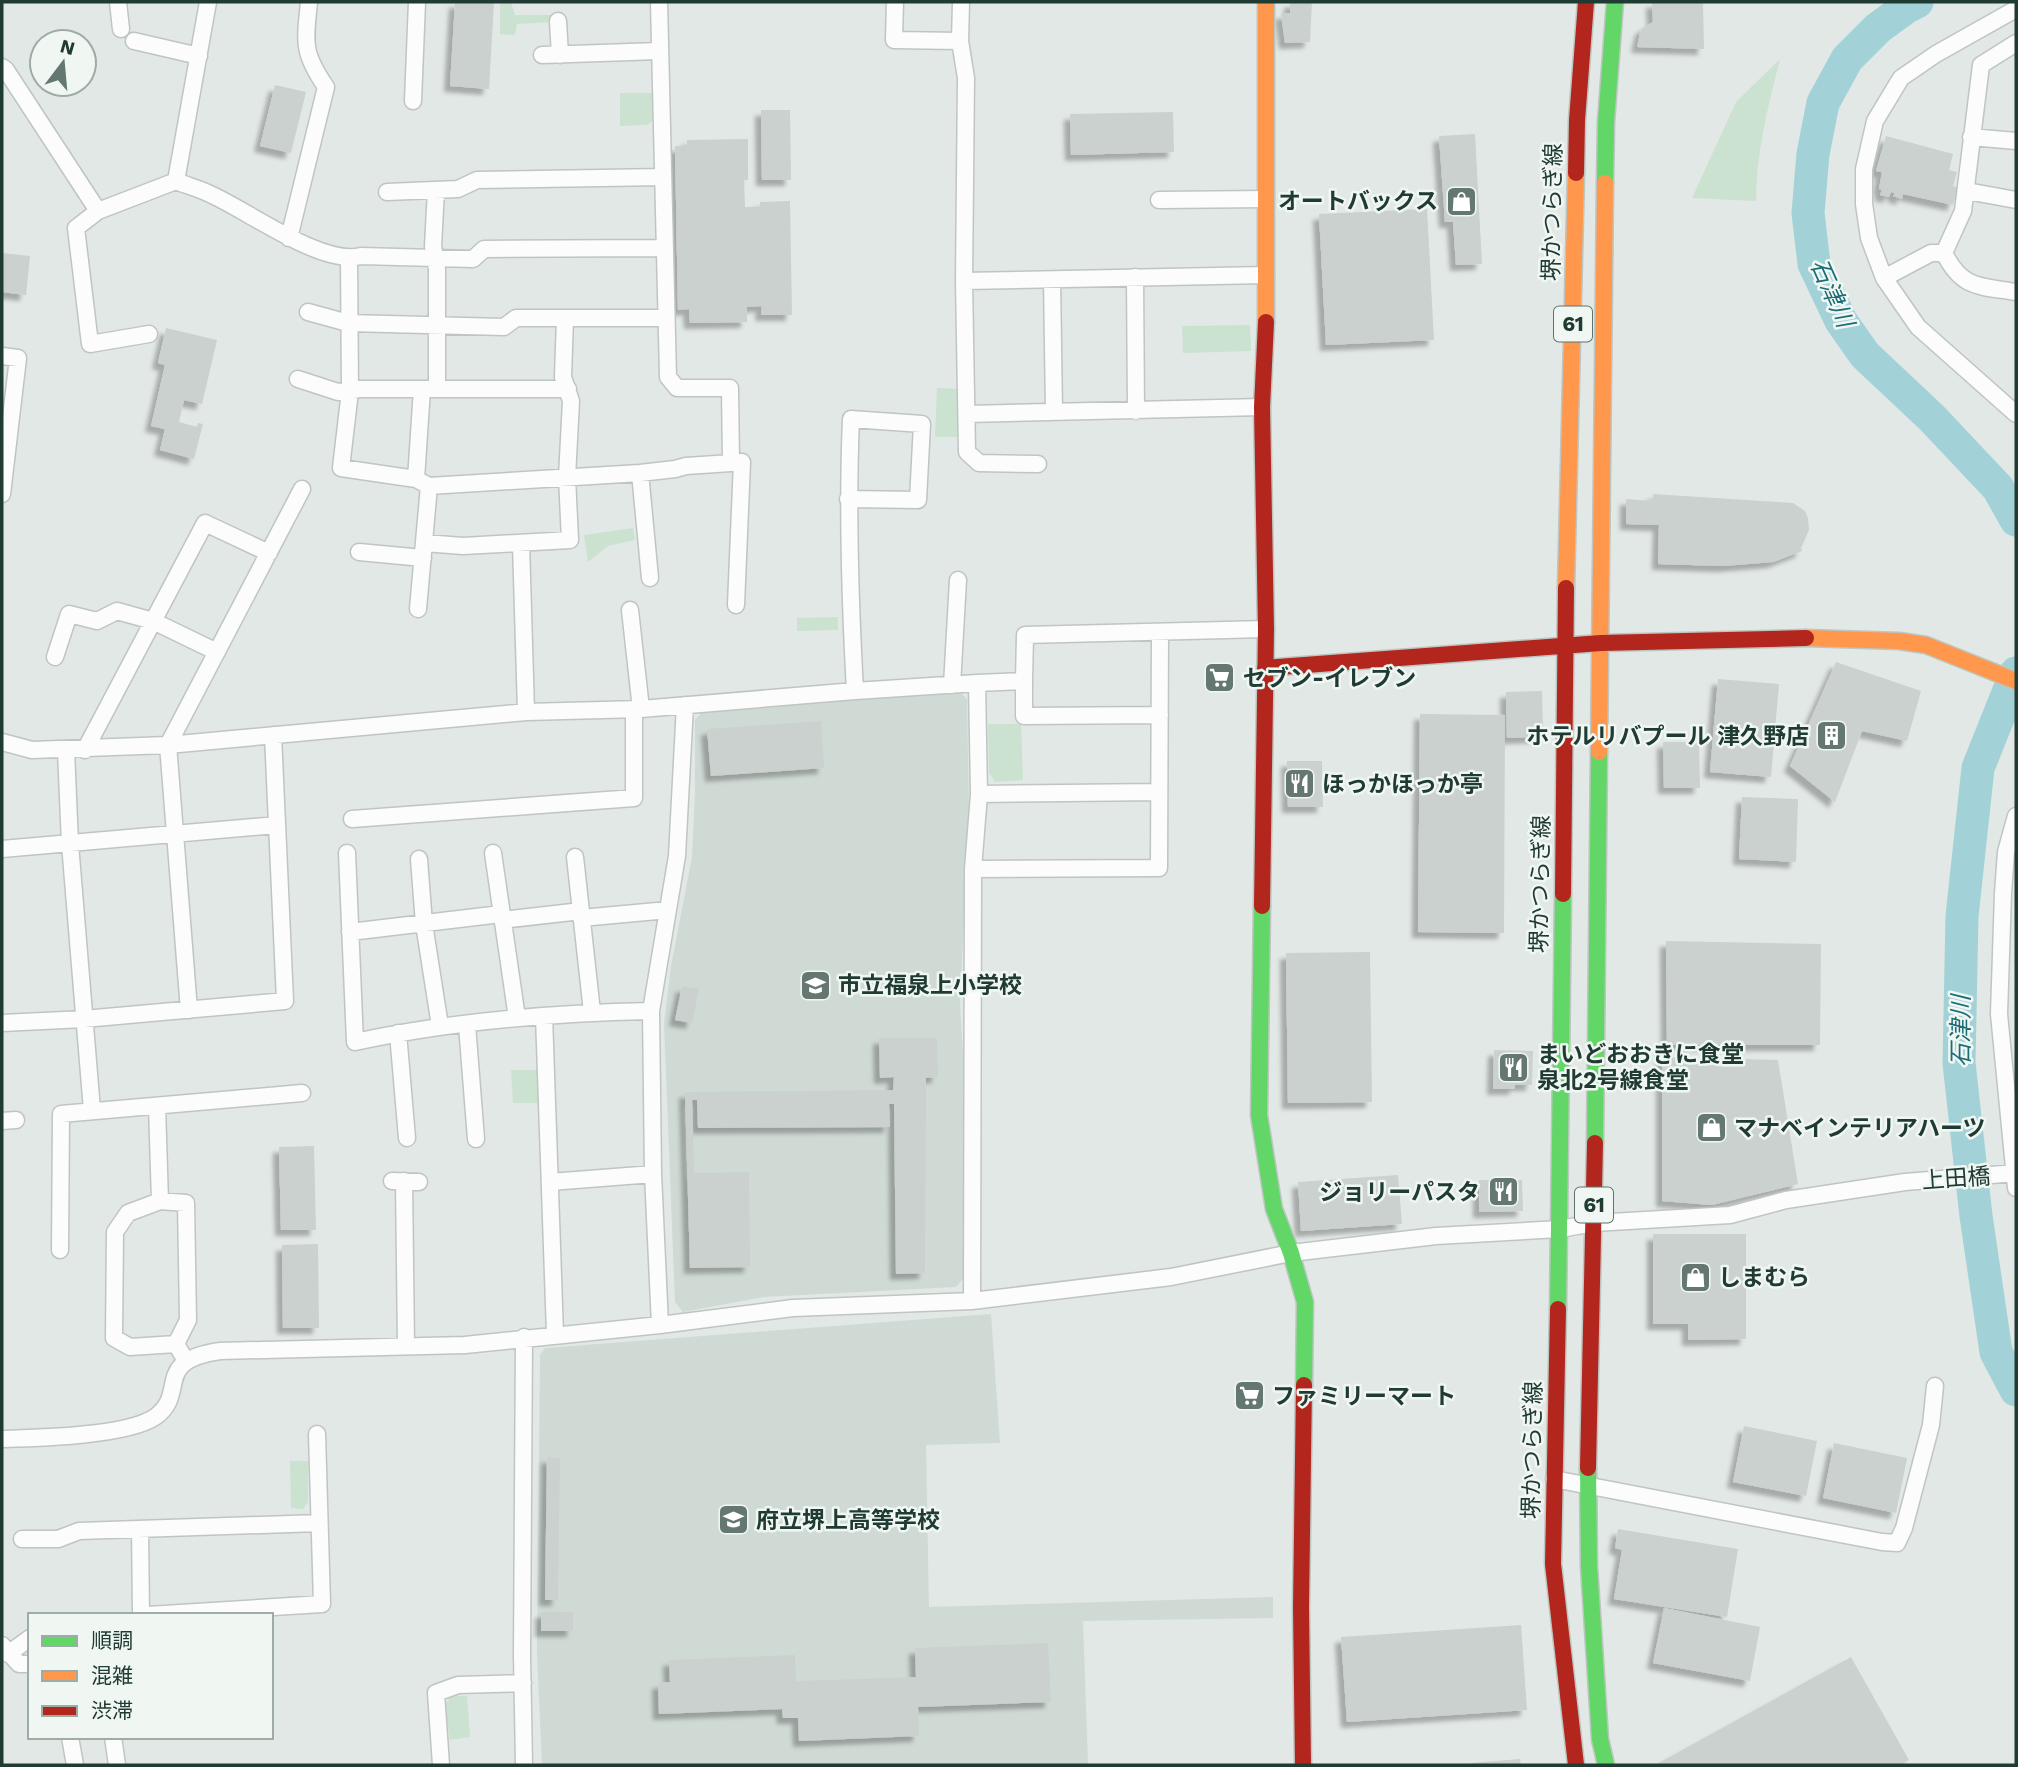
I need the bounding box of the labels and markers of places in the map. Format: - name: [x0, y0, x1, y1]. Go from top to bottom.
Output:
- shop icon: オートバックス: [1444, 184, 1478, 218]
- place label: オートバックス: [1278, 188, 1438, 215]
- supermarket icon: セブン-イレブン: [1203, 661, 1237, 695]
- place label: セブン-イレブン: [1243, 665, 1416, 692]
- building icon: ホテルリバプール 津久野店: [1815, 719, 1849, 753]
- place label: ホテルリバプール 津久野店: [1526, 723, 1809, 750]
- restaurant icon: ほっかほっか亭: [1282, 767, 1316, 801]
- place label: ほっかほっか亭: [1322, 771, 1483, 798]
- school or university icon: 市立福泉上小学校: [798, 968, 832, 1002]
- place label: 市立福泉上小学校: [838, 972, 1022, 999]
- place label: まいどおおきに食堂 泉北2号線食堂: [1537, 1041, 1744, 1094]
- restaurant icon: まいどおおきに食堂 泉北2号線食堂: [1497, 1050, 1531, 1084]
- shop icon: マナベインテリアハーツ: [1694, 1111, 1728, 1145]
- place label: マナベインテリアハーツ: [1734, 1115, 1986, 1142]
- restaurant icon: ジョリーパスタ: [1486, 1175, 1520, 1209]
- place label: ジョリーパスタ: [1319, 1179, 1480, 1206]
- shop icon: しまむら: [1678, 1260, 1712, 1294]
- place label: しまむら: [1718, 1264, 1810, 1291]
- supermarket icon: ファミリーマート: [1232, 1379, 1266, 1413]
- place label: ファミリーマート: [1272, 1383, 1456, 1410]
- school or university icon: 府立堺上高等学校: [716, 1503, 750, 1537]
- place label: 府立堺上高等学校: [756, 1507, 940, 1534]

